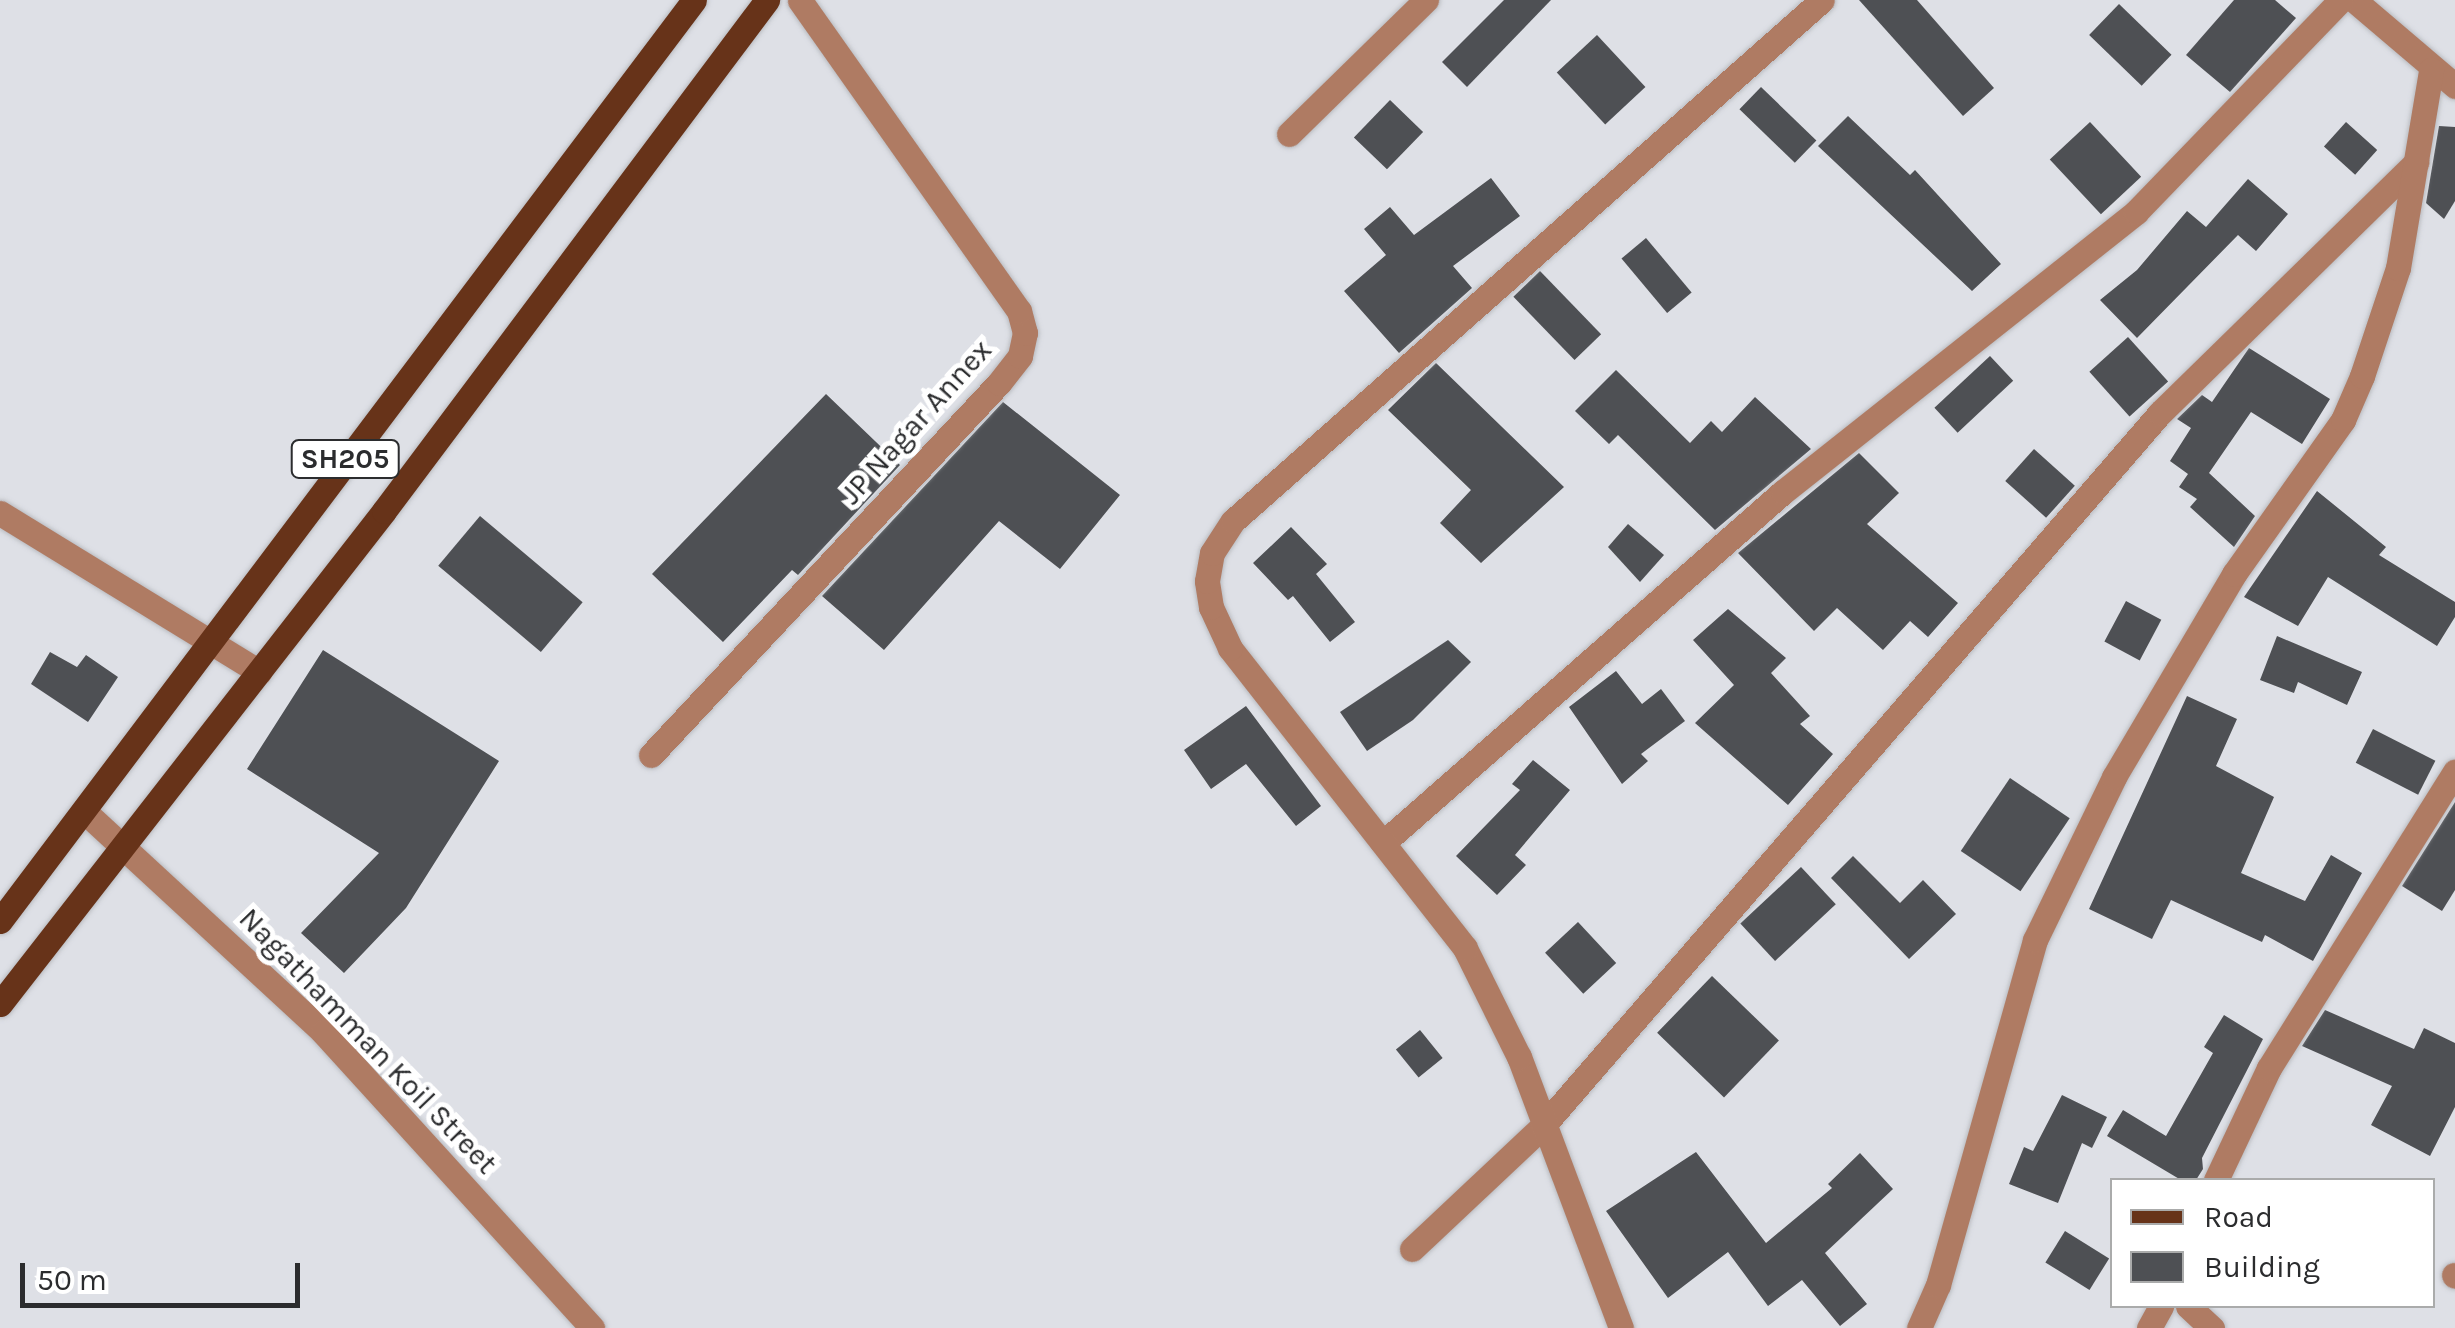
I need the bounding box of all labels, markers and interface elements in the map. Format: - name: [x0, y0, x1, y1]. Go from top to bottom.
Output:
- street label: JP Nagar Annex: [833, 332, 999, 512]
- road number: SH205: [290, 436, 400, 482]
- street label: Nagathamman Koil Street: [232, 901, 504, 1181]
- legend: [2110, 1178, 2435, 1308]
- text: Road: [2204, 1199, 2273, 1235]
- scale bar: [25, 1243, 305, 1305]
- text: Building: [2204, 1249, 2320, 1285]
- text: 50 m: [37, 1262, 107, 1298]

